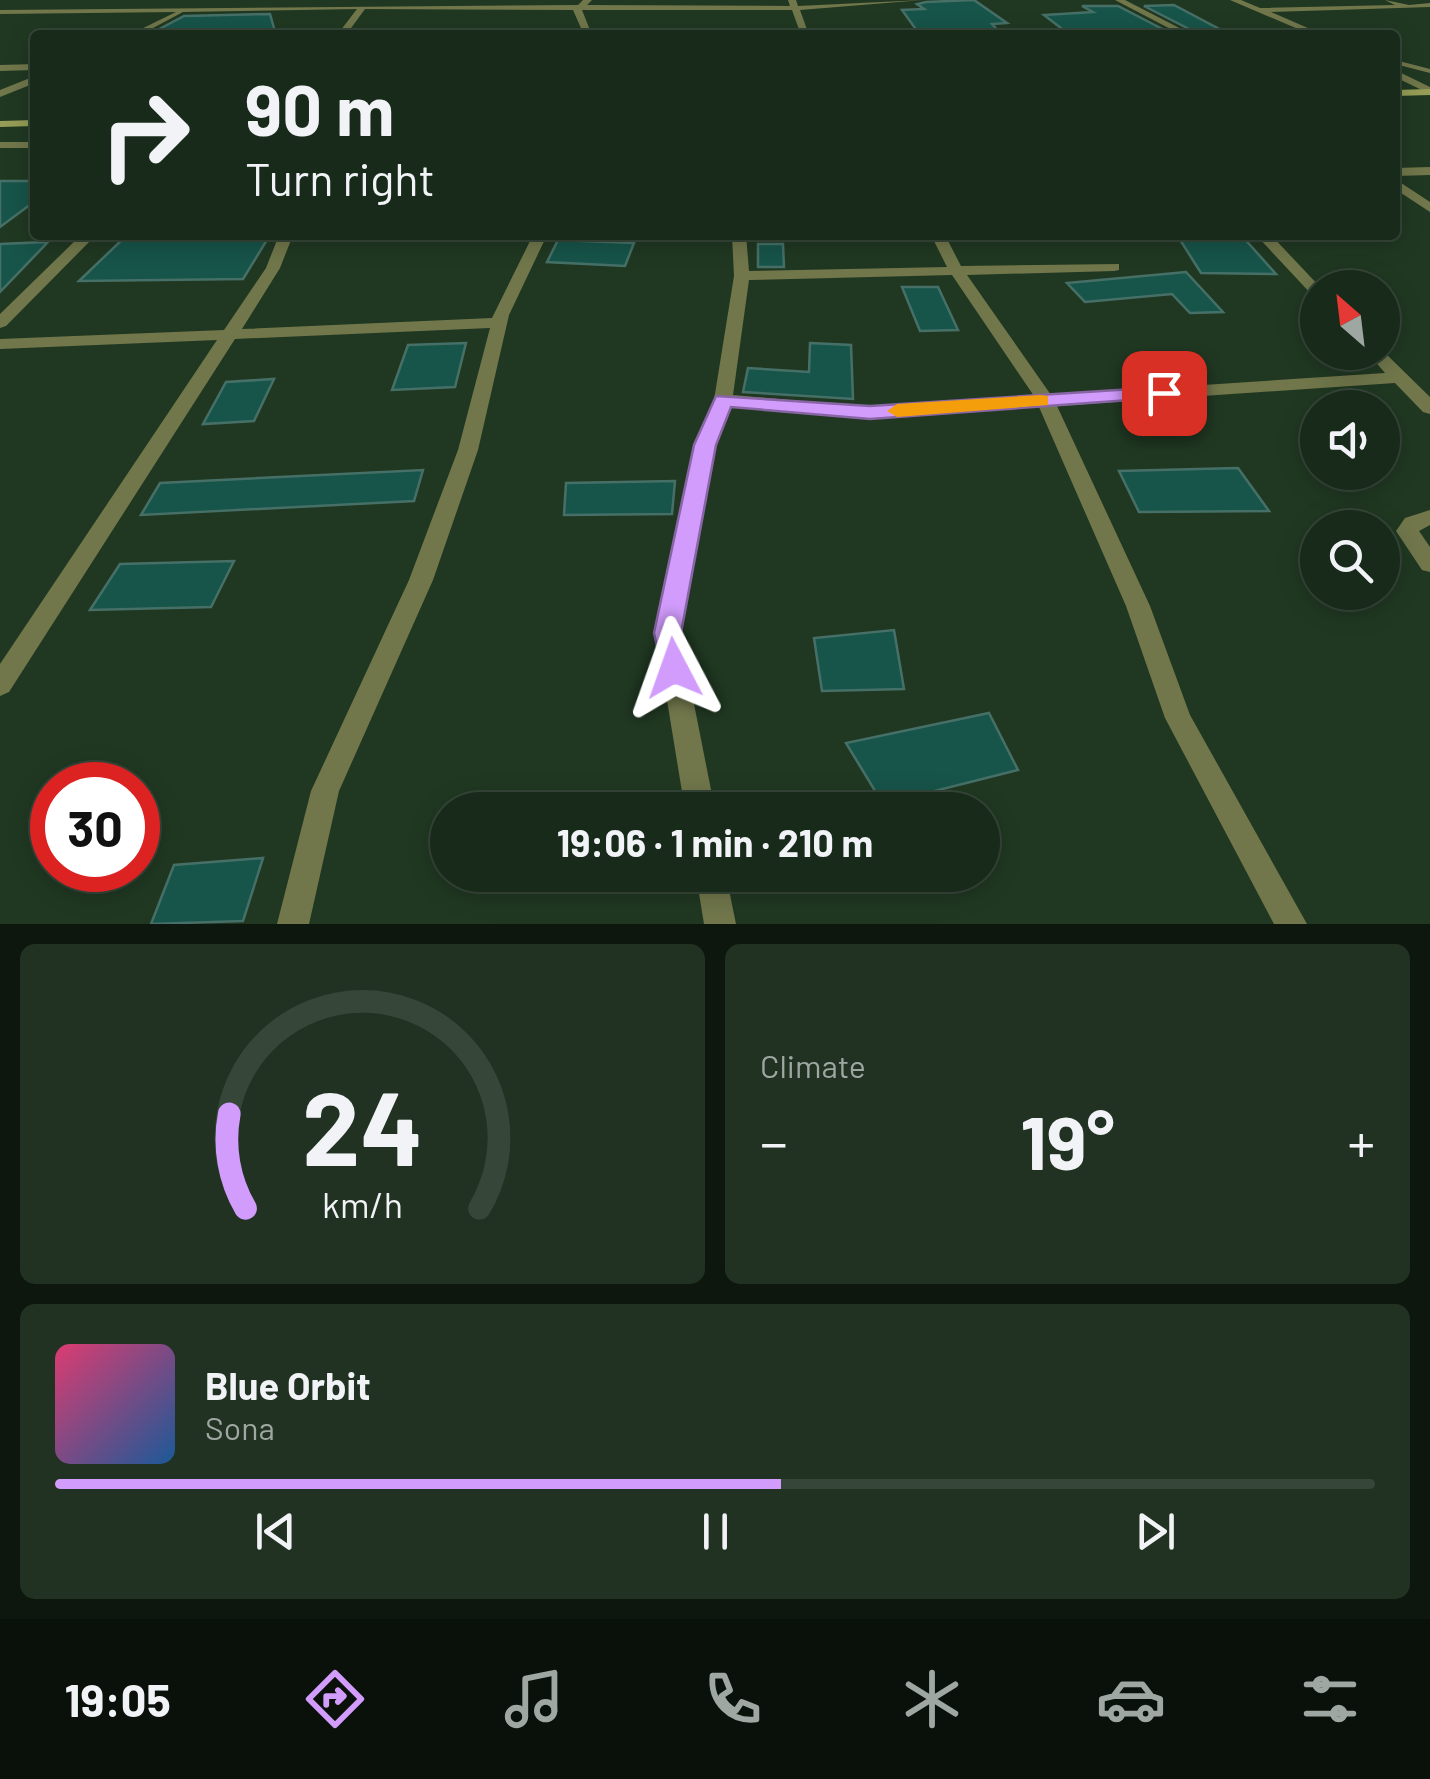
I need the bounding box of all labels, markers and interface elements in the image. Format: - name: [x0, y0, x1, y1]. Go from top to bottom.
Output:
- text: 90 m: [245, 66, 395, 150]
- icon: right: [80, 70, 210, 200]
- text: Turn right: [245, 151, 435, 205]
- north arrow: [1300, 270, 1400, 370]
- map controls: [1300, 270, 1400, 610]
- pin: [1122, 351, 1207, 436]
- icon: arrive: [1137, 366, 1192, 421]
- button: sound: [1300, 390, 1400, 490]
- button: search: [1300, 510, 1400, 610]
- position arrow: [622, 616, 726, 720]
- speed limit sign: 30: [30, 762, 160, 892]
- text: 19:06 · 1 min · 210 m: [557, 819, 873, 865]
- text: Climate: [760, 1046, 866, 1084]
- text: 24: [302, 1062, 423, 1187]
- text: 19°: [1020, 1095, 1115, 1185]
- text: −: [760, 1108, 788, 1174]
- text: +: [1347, 1108, 1375, 1174]
- text: km/h: [322, 1182, 403, 1225]
- text: Blue Orbit: [205, 1362, 371, 1408]
- text: Sona: [205, 1408, 275, 1446]
- icon: previous: [248, 1504, 303, 1559]
- icon: pause: [688, 1504, 743, 1559]
- icon: next: [1128, 1504, 1183, 1559]
- icon: directions: [300, 1664, 370, 1734]
- icon: music: [499, 1664, 569, 1734]
- icon: phone: [698, 1664, 768, 1734]
- icon: climate: [897, 1664, 967, 1734]
- icon: car: [1096, 1664, 1166, 1734]
- icon: filters: [1295, 1664, 1365, 1734]
- text: 19:05: [65, 1672, 171, 1726]

